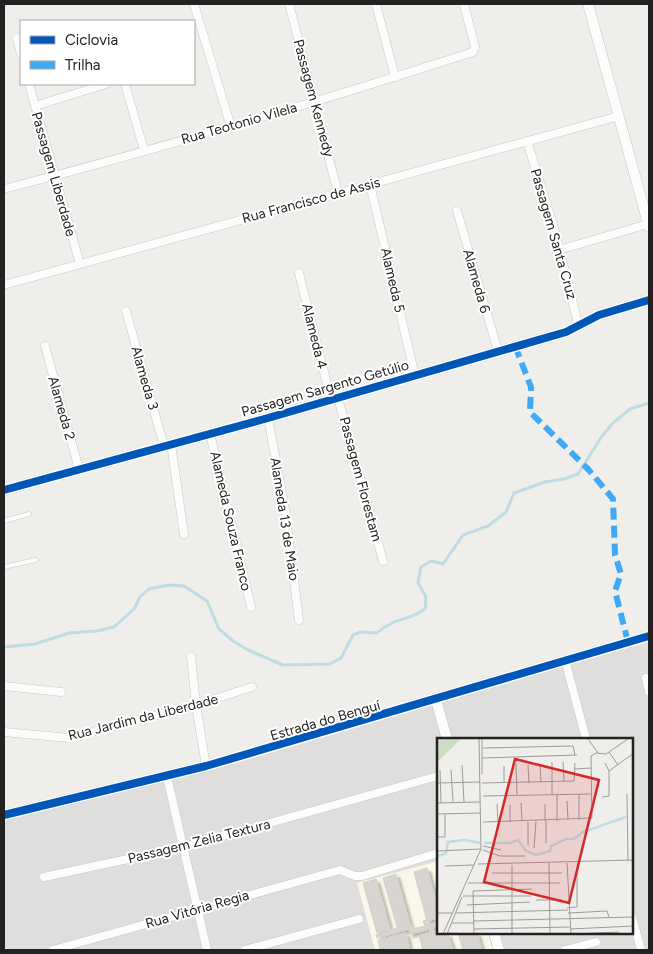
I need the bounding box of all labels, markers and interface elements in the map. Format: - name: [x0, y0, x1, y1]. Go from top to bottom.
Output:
- legend: [20, 20, 195, 85]
- text: Ciclovia: [65, 31, 118, 49]
- street label: Passagem Kennedy: [290, 37, 338, 160]
- text: Trilha: [65, 56, 100, 74]
- street label: Rua Teotonio Vilela: [179, 99, 299, 148]
- street label: Passagem Liberdade: [28, 110, 80, 239]
- street label: Passagem Santa Cruz: [527, 167, 580, 302]
- street label: Rua Francisco de Assis: [240, 174, 382, 227]
- street label: Alameda 5: [377, 246, 408, 314]
- street label: Alameda 6: [459, 247, 494, 315]
- street label: Alameda 4: [298, 302, 331, 371]
- street label: Alameda 3: [127, 344, 162, 412]
- street label: Passagem Sargento Getúlio: [239, 356, 411, 421]
- street label: Alameda 2: [44, 374, 79, 442]
- street label: Passagem Florestam: [336, 415, 385, 543]
- street label: Alameda Souza Franco: [206, 450, 255, 593]
- street label: Alameda 13 de Maio: [266, 456, 303, 582]
- street label: Rua Jardim da Liberdade: [66, 691, 220, 744]
- street label: Estrada do Benguí: [268, 696, 383, 744]
- inset map: [437, 738, 633, 934]
- street label: Passagem Zelia Textura: [126, 816, 272, 867]
- street label: Rua Vitória Regia: [143, 887, 251, 932]

